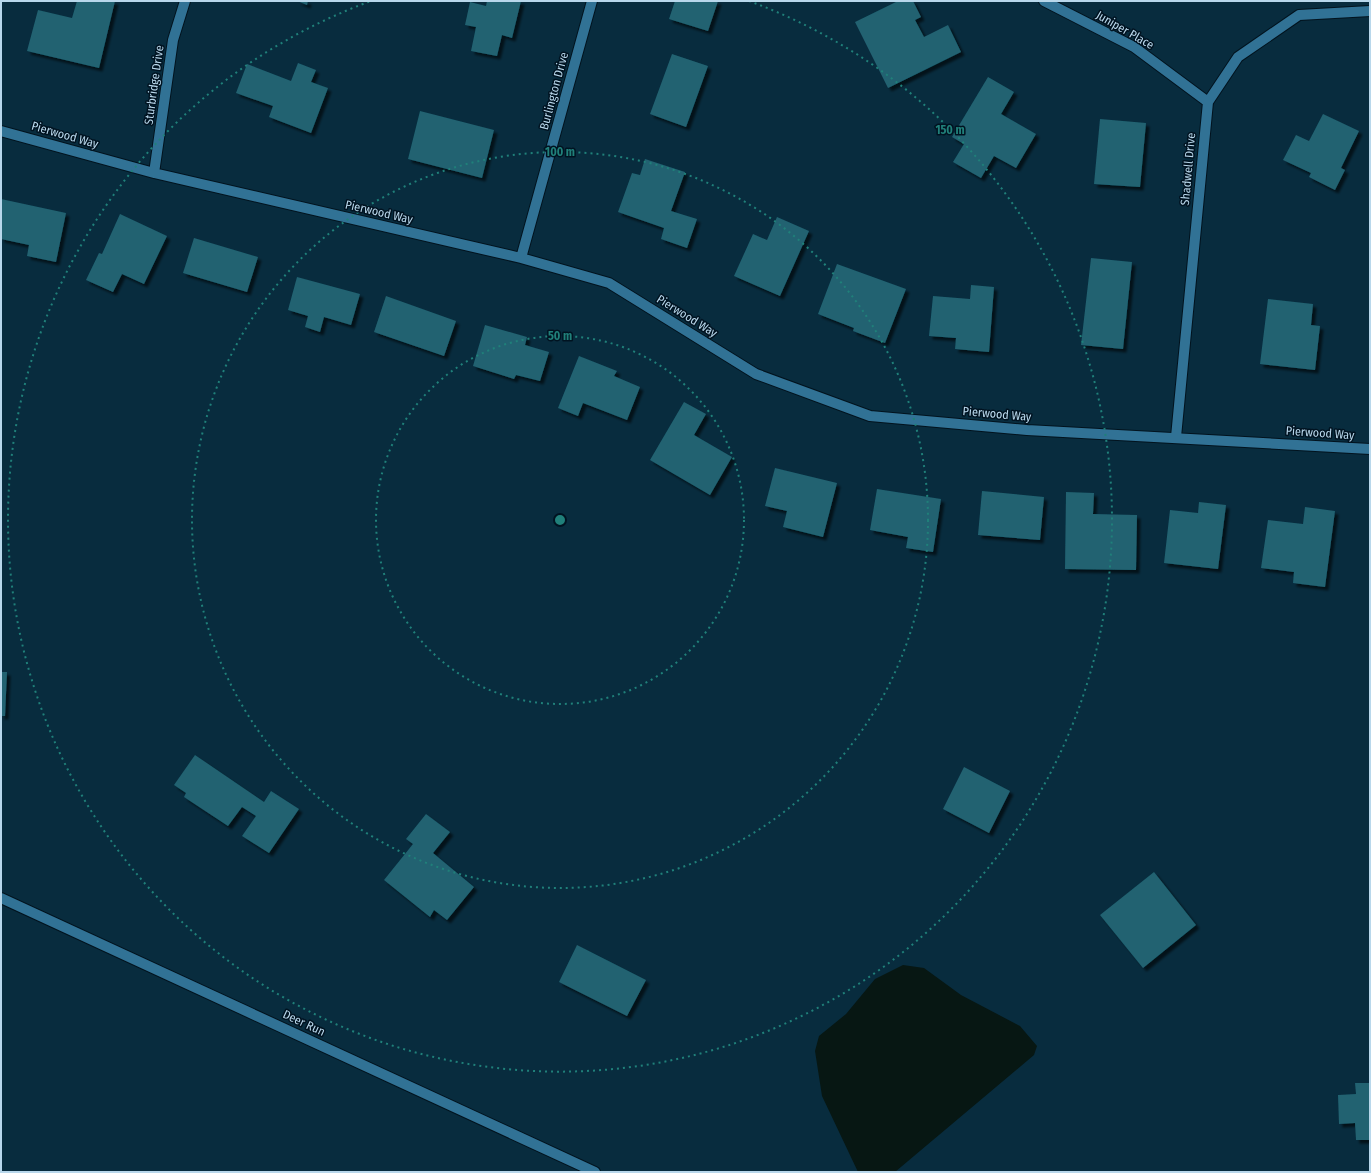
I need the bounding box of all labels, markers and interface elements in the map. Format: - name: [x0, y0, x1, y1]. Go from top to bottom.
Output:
- street label: Juniper Place: [1094, 8, 1156, 52]
- street label: Sturbridge Drive: [142, 44, 167, 126]
- street label: Burlington Drive: [537, 51, 571, 131]
- street label: Pierwood Way: [30, 119, 101, 151]
- text: 150 m: [935, 123, 965, 137]
- street label: Shadwell Drive: [1178, 132, 1198, 206]
- text: 100 m: [545, 145, 575, 159]
- street label: Pierwood Way: [344, 197, 415, 227]
- street label: Pierwood Way: [654, 292, 720, 341]
- text: 50 m: [548, 329, 572, 343]
- street label: Pierwood Way: [962, 404, 1033, 424]
- street label: Pierwood Way: [1285, 424, 1355, 442]
- centre of rings: [553, 513, 567, 527]
- street label: Deer Run: [281, 1007, 327, 1039]

